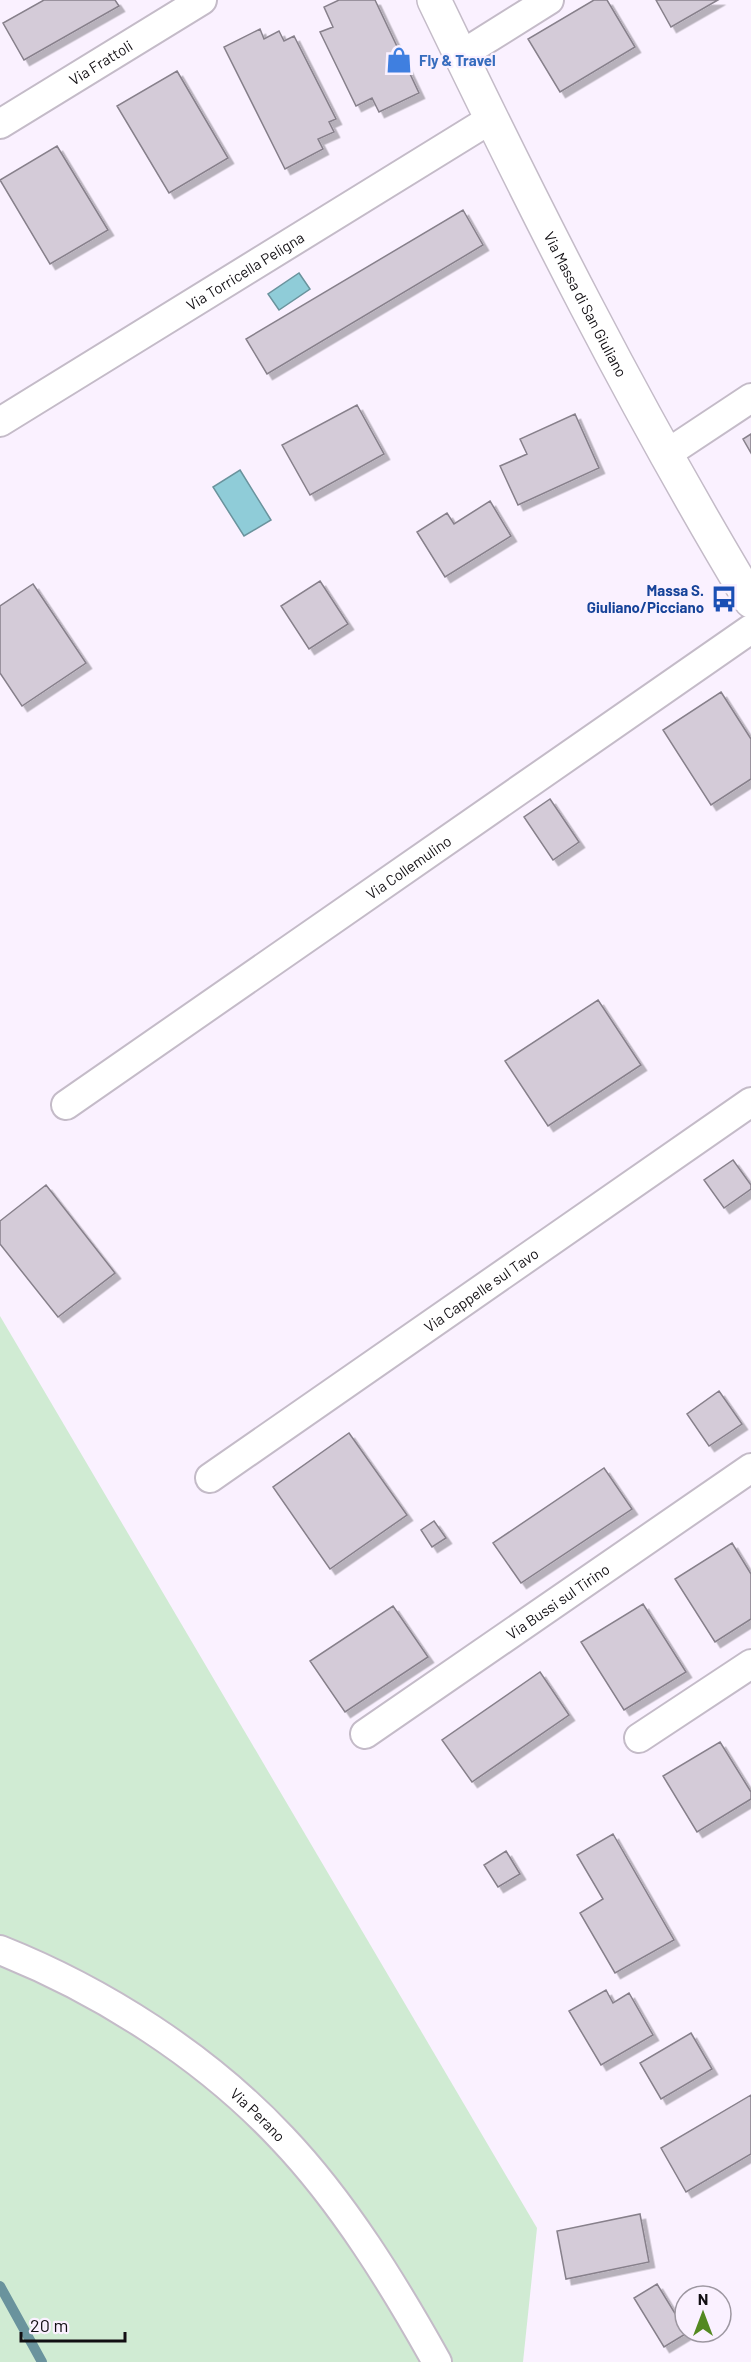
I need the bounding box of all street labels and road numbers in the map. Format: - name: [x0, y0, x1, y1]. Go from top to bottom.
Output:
- street label: Via Frattoli: [66, 36, 136, 88]
- street label: Via Torricella Peligna: [183, 228, 307, 314]
- street label: Via Massa di San Giuliano: [541, 229, 631, 380]
- street label: Via Collemulino: [362, 831, 454, 903]
- street label: Via Cappelle sul Tavo: [420, 1244, 542, 1336]
- street label: Via Bussi sul Tirino: [503, 1559, 613, 1643]
- street label: Via Perano: [227, 2084, 289, 2145]

